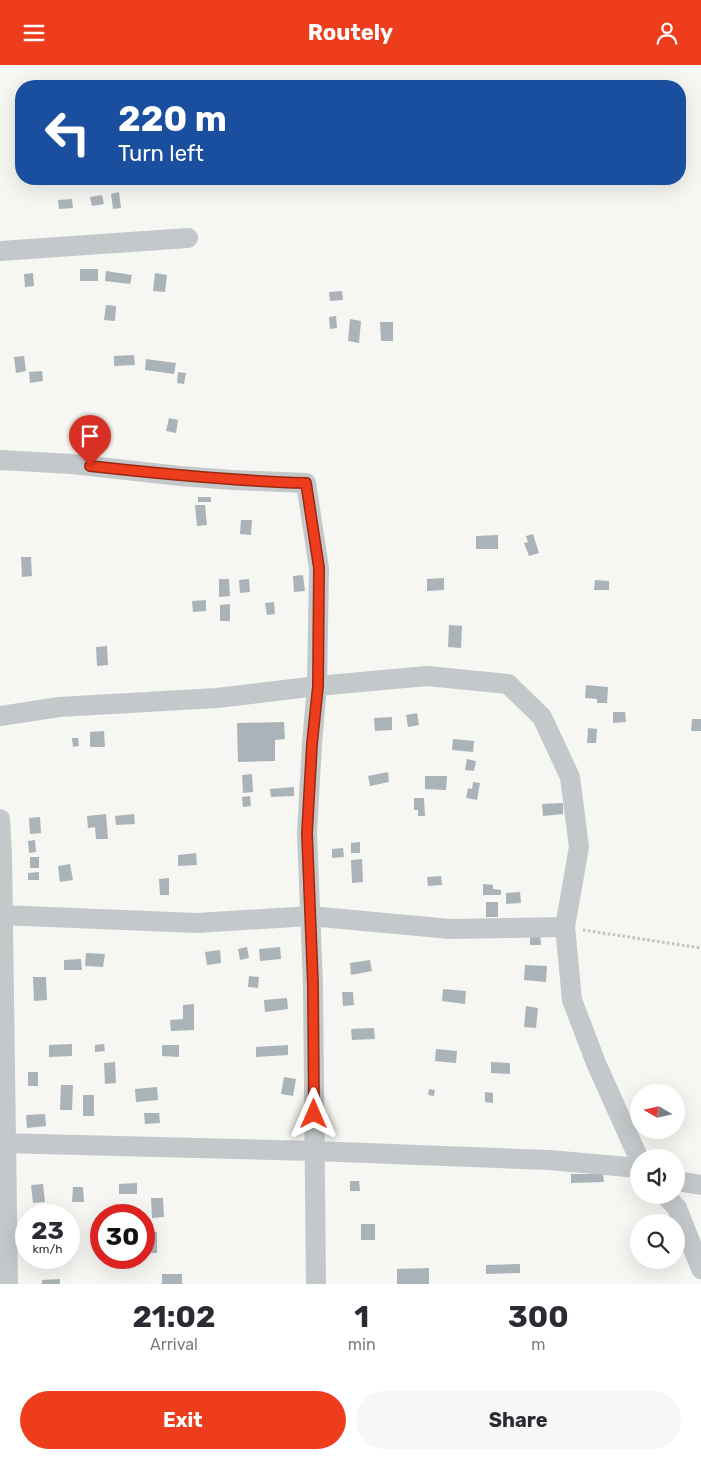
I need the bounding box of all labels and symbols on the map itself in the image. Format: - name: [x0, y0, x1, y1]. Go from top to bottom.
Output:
- pin: [69, 415, 111, 466]
- north arrow: [630, 1084, 685, 1139]
- position arrow: [287, 1087, 339, 1139]
- speed limit sign: 30: [90, 1204, 155, 1269]

